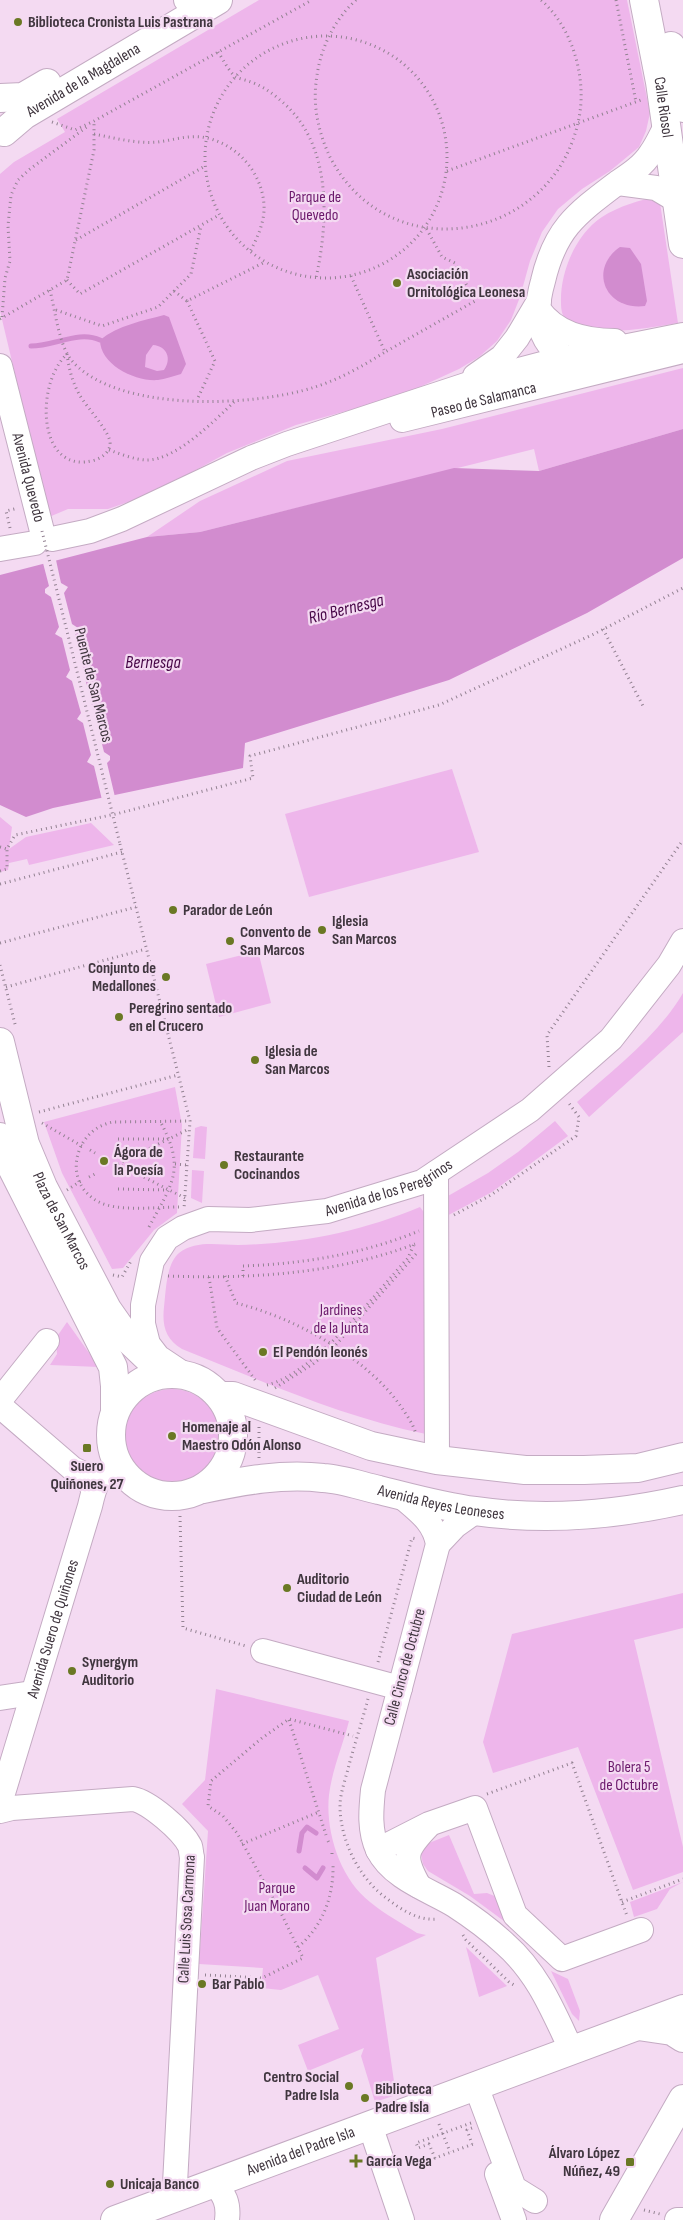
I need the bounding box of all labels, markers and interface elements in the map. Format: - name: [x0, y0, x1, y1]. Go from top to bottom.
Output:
- place label: Biblioteca Cronista Luis Pastrana: [28, 13, 213, 32]
- marker: Biblioteca Cronista Luis Pastrana: [12, 16, 24, 28]
- street label: Avenida de la Magdalena: [22, 39, 144, 122]
- street label: Calle Riosol: [650, 75, 677, 139]
- park label: Parque de Quevedo: [289, 188, 341, 225]
- place label: Asociación Ornitológica Leonesa: [406, 265, 525, 302]
- marker: Asociación Ornitológica Leonesa: [391, 277, 403, 289]
- street label: Paseo de Salamanca: [429, 378, 538, 422]
- street label: Avenida Quevedo: [8, 430, 49, 524]
- water label: Río Bernesga: [306, 589, 387, 628]
- street label: Puente de San Marcos: [70, 626, 116, 744]
- water label: Bernesga: [125, 652, 181, 673]
- place label: Parador de León: [183, 901, 273, 920]
- marker: Parador de León: [167, 904, 179, 916]
- place label: Iglesia San Marcos: [332, 912, 397, 949]
- place label: Convento de San Marcos: [240, 923, 311, 960]
- marker: Iglesia San Marcos: [316, 924, 328, 936]
- marker: Convento de San Marcos: [224, 935, 236, 947]
- place label: Conjunto de Medallones: [88, 959, 156, 996]
- marker: Conjunto de Medallones: [160, 971, 172, 983]
- place label: Peregrino sentado en el Crucero: [129, 999, 232, 1036]
- marker: Peregrino sentado en el Crucero: [113, 1011, 125, 1023]
- place label: Iglesia de San Marcos: [265, 1042, 330, 1079]
- marker: Iglesia de San Marcos: [249, 1054, 261, 1066]
- place label: Ágora de la Poesía: [113, 1143, 163, 1180]
- place label: Restaurante Cocinandos: [234, 1147, 304, 1184]
- marker: Ágora de la Poesía: [98, 1155, 110, 1167]
- street label: Avenida de los Peregrinos: [322, 1155, 456, 1221]
- marker: Restaurante Cocinandos: [218, 1159, 230, 1171]
- street label: Plaza de San Marcos: [28, 1169, 94, 1273]
- park label: Jardines de la Junta: [313, 1301, 369, 1338]
- place label: El Pendón leonés: [273, 1343, 368, 1362]
- marker: El Pendón leonés: [257, 1346, 269, 1358]
- place label: Homenaje al Maestro Odón Alonso: [182, 1418, 301, 1455]
- marker: Homenaje al Maestro Odón Alonso: [166, 1430, 178, 1442]
- marker: Suero Quiñones, 27: [81, 1442, 93, 1454]
- place label: Suero Quiñones, 27: [50, 1457, 124, 1494]
- street label: Avenida Reyes Leoneses: [375, 1480, 506, 1524]
- street label: Avenida Suero de Quiñones: [23, 1557, 83, 1701]
- place label: Auditorio Ciudad de León: [296, 1570, 382, 1607]
- marker: Auditorio Ciudad de León: [281, 1582, 293, 1594]
- street label: Calle Cinco de Octubre: [380, 1606, 430, 1728]
- place label: Synergym Auditorio: [81, 1653, 138, 1690]
- marker: Synergym Auditorio: [66, 1665, 78, 1677]
- park label: Bolera 5 de Octubre: [600, 1758, 658, 1795]
- street label: Calle Luis Sosa Carmona: [174, 1854, 200, 1984]
- park label: Parque Juan Morano: [243, 1879, 310, 1916]
- place label: Bar Pablo: [212, 1975, 264, 1994]
- marker: Bar Pablo: [196, 1978, 208, 1990]
- place label: Centro Social Padre Isla: [263, 2068, 339, 2105]
- marker: Centro Social Padre Isla: [343, 2080, 355, 2092]
- place label: Biblioteca Padre Isla: [375, 2080, 432, 2117]
- marker: Biblioteca Padre Isla: [359, 2092, 371, 2104]
- street label: Avenida del Padre Isla: [243, 2122, 357, 2180]
- place label: Álvaro López Núñez, 49: [548, 2144, 620, 2181]
- place label: García Vega: [366, 2152, 432, 2171]
- marker: García Vega: [350, 2155, 362, 2167]
- marker: Álvaro López Núñez, 49: [624, 2156, 636, 2168]
- place label: Unicaja Banco: [120, 2175, 199, 2194]
- marker: Unicaja Banco: [104, 2178, 116, 2190]

